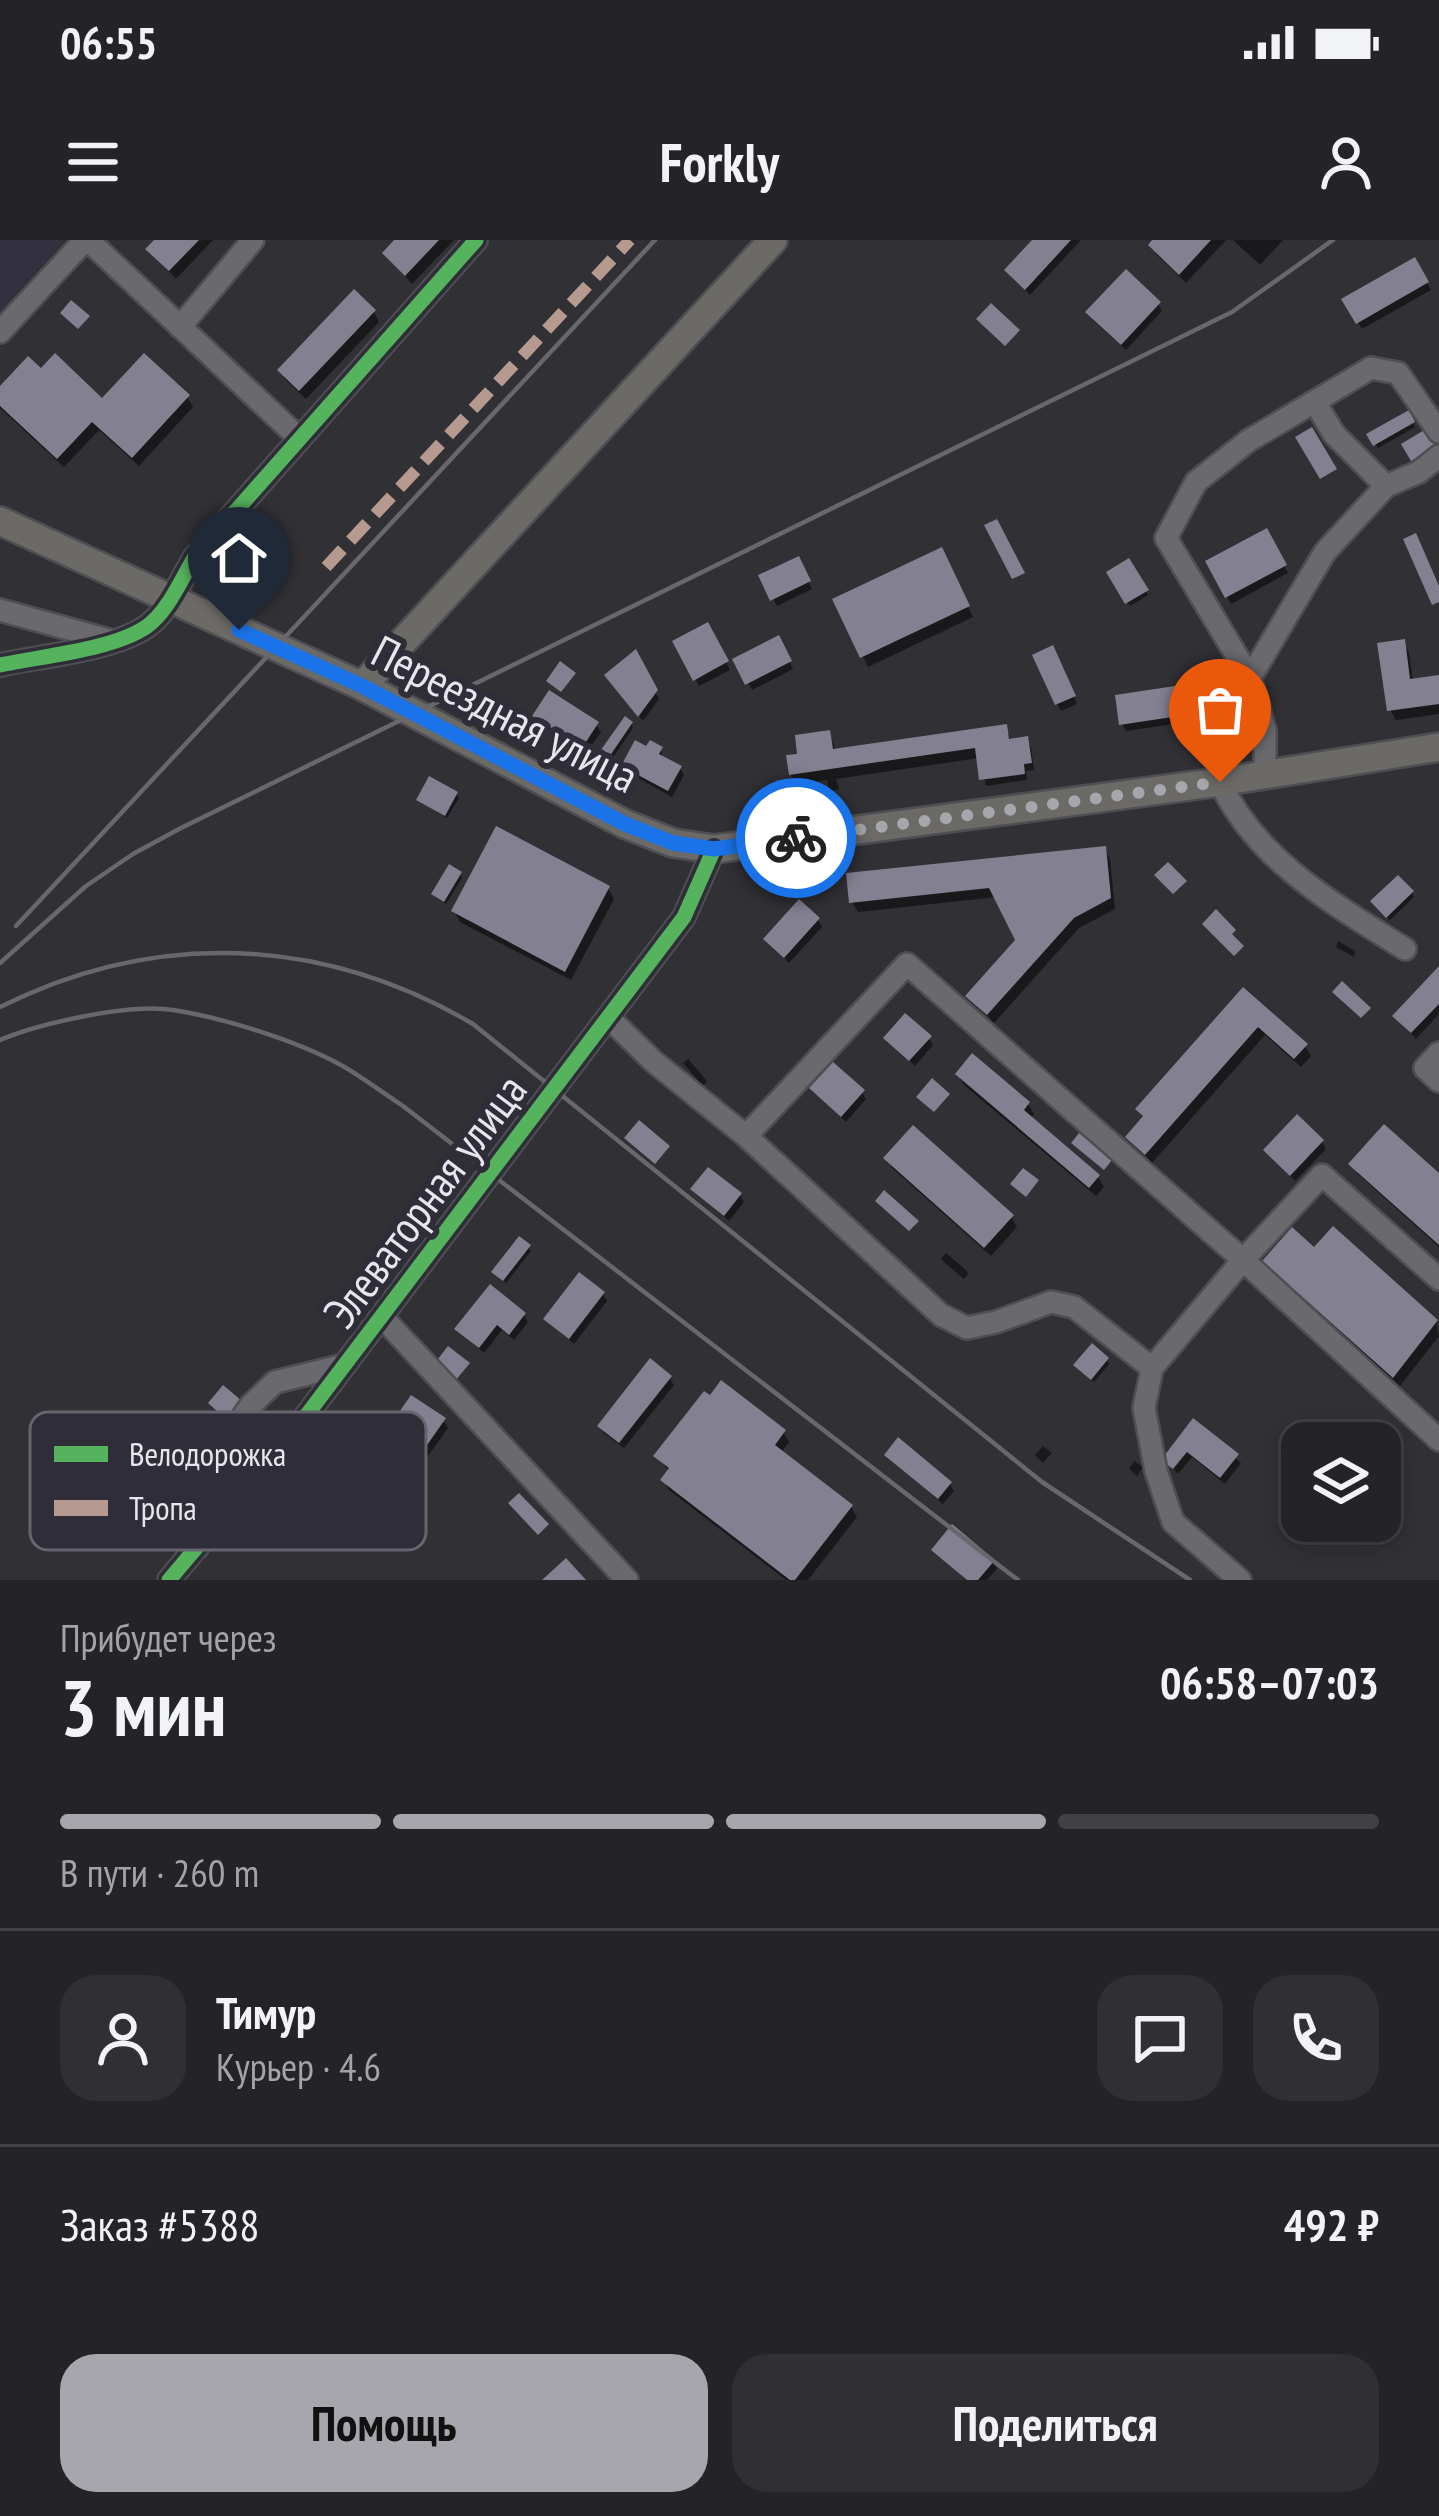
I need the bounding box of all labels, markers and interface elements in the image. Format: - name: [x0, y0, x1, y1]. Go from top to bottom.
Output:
- text: 06:55: [60, 13, 157, 71]
- text: Forkly: [660, 127, 779, 197]
- icon: menu: [60, 129, 126, 195]
- icon: person: [1313, 129, 1379, 195]
- pin: [188, 507, 290, 630]
- icon: home: [206, 525, 272, 591]
- street label: Переездная улица: [363, 621, 648, 805]
- pin: [1169, 659, 1271, 782]
- icon: bag: [1187, 677, 1253, 743]
- courier: [736, 778, 856, 898]
- icon: bike: [763, 805, 829, 871]
- street label: Элеваторная улица: [310, 1062, 538, 1339]
- legend: [30, 1412, 426, 1550]
- map controls: [1281, 1422, 1401, 1542]
- button: layers: [1281, 1422, 1401, 1542]
- text: Велодорожка: [129, 1432, 286, 1475]
- text: Тропа: [129, 1486, 197, 1529]
- text: Прибудет через: [60, 1612, 277, 1663]
- text: 06:58–07:03: [1160, 1653, 1379, 1711]
- text: 3 мин: [60, 1657, 226, 1758]
- text: В пути · 260 m: [60, 1847, 259, 1898]
- button: person: [60, 1975, 186, 2101]
- button: chat: [1097, 1975, 1223, 2101]
- button: phone: [1253, 1975, 1379, 2101]
- text: Тимур: [216, 1983, 316, 2041]
- text: Курьер · 4.6: [216, 2041, 381, 2092]
- text: Заказ #5388: [60, 2195, 260, 2253]
- text: 492 ₽: [1284, 2195, 1379, 2253]
- button: Помощь: [60, 2354, 708, 2492]
- button: Поделиться: [732, 2354, 1379, 2492]

